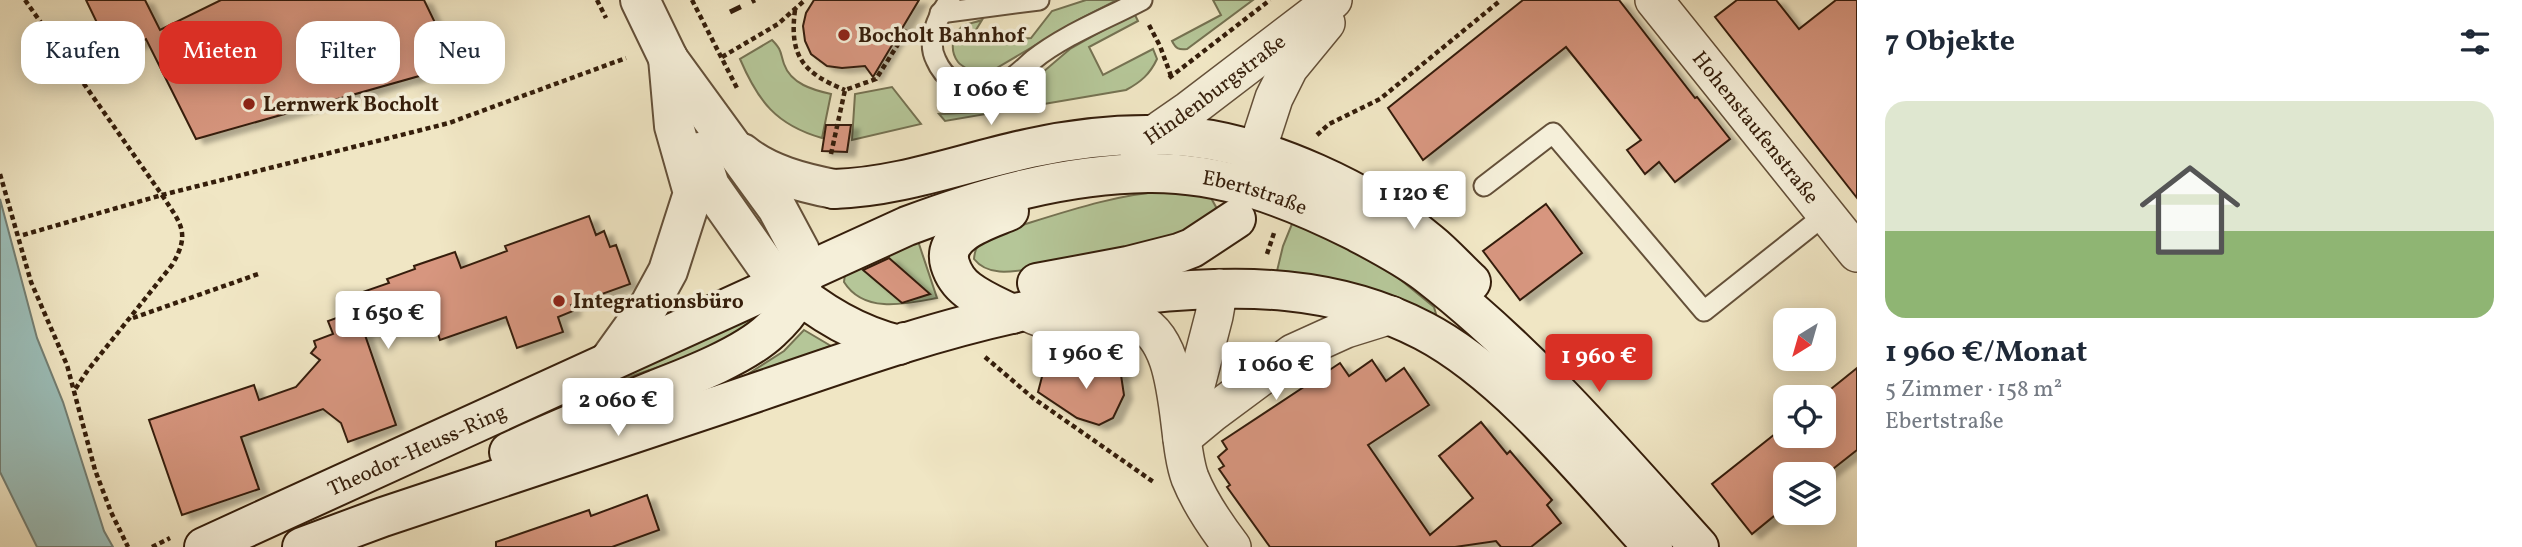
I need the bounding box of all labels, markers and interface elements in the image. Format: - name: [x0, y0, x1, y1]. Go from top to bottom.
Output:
- chip: Kaufen: [21, 21, 145, 84]
- chip: Mieten: [159, 21, 282, 84]
- chip: Filter: [296, 21, 400, 84]
- chip: Neu: [414, 21, 505, 84]
- text: 7 Objekte: [1885, 21, 2015, 63]
- place label: Bocholt Bahnhof: [858, 22, 1027, 51]
- icon: filters: [2456, 23, 2494, 61]
- marker: Bocholt Bahnhof: [836, 27, 852, 43]
- street label: Hindenburgstraße: [1139, 28, 1292, 153]
- street label: Hohenstaufenstraße: [1685, 46, 1825, 211]
- pin: 1 060 €: [926, 68, 1056, 127]
- text: 1 060 €: [953, 74, 1029, 106]
- place label: Lernwerk Bocholt: [263, 91, 439, 120]
- marker: Lernwerk Bocholt: [241, 96, 257, 112]
- icon: home: [2127, 147, 2253, 273]
- street label: Ebertstraße: [1200, 164, 1311, 223]
- pin: 1 120 €: [1349, 172, 1479, 231]
- text: 1 120 €: [1379, 178, 1449, 210]
- place label: Integrationsbüro: [573, 288, 744, 317]
- pin: 1 650 €: [323, 292, 453, 351]
- marker: Integrationsbüro: [551, 293, 567, 309]
- text: 1 650 €: [351, 298, 425, 330]
- north arrow: [1773, 308, 1836, 371]
- map controls: [1773, 308, 1836, 525]
- pin: 1 960 €: [1021, 332, 1151, 391]
- text: 1 960 €/Monat: [1885, 332, 2087, 374]
- pin: 1 960 €: [1534, 334, 1664, 394]
- text: 1 960 €: [1048, 338, 1124, 370]
- text: 1 960 €: [1561, 341, 1637, 373]
- pin: 1 060 €: [1211, 342, 1341, 402]
- text: 1 060 €: [1238, 349, 1314, 381]
- text: 5 Zimmer · 158 m²: [1885, 374, 2062, 406]
- pin: 2 060 €: [553, 378, 683, 438]
- text: 2 060 €: [578, 385, 658, 417]
- button: locate: [1773, 385, 1836, 448]
- street label: Theodor-Heuss-Ring: [323, 398, 511, 505]
- text: Ebertstraße: [1885, 406, 2004, 438]
- button: layers: [1773, 462, 1836, 525]

